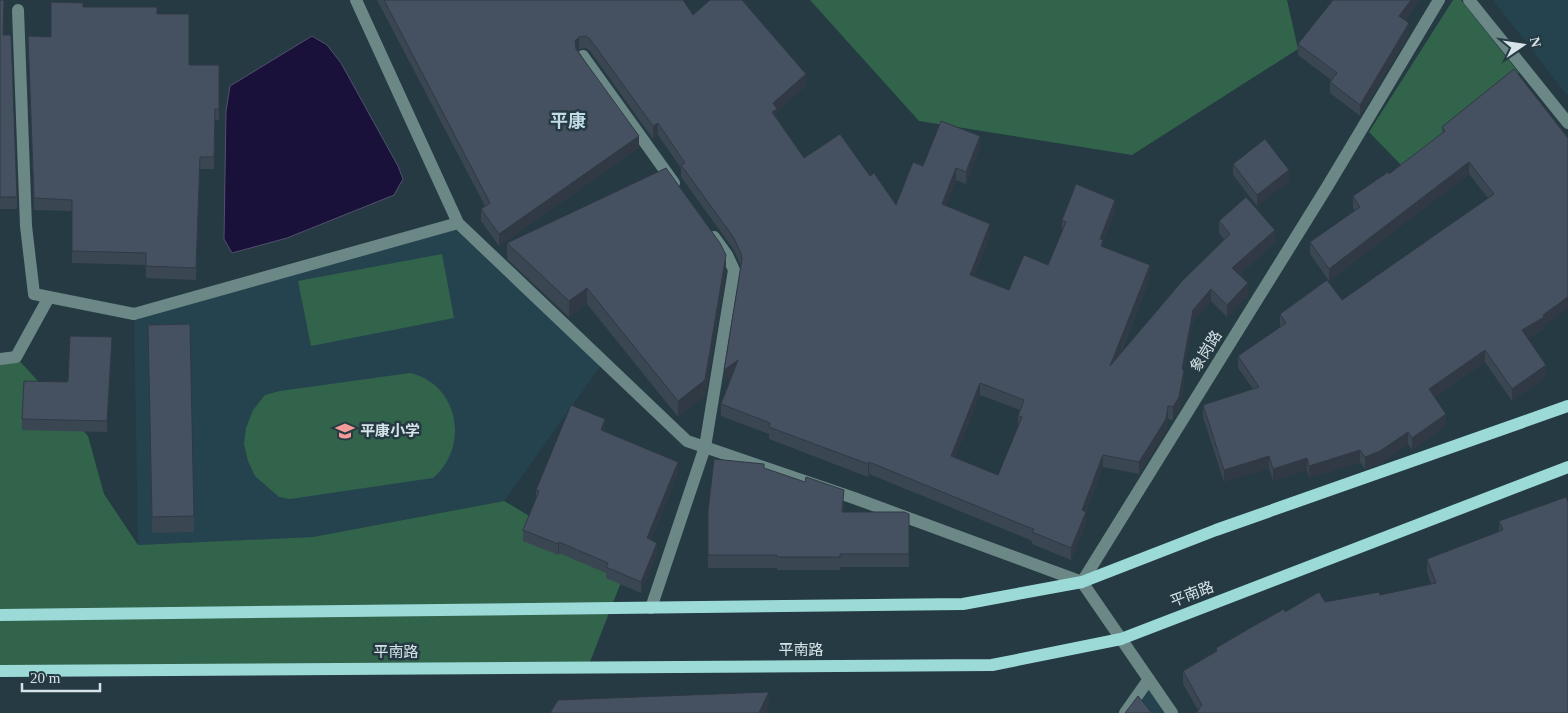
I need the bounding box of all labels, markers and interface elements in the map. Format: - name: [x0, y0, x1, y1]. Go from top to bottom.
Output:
- north arrow: [1498, 20, 1548, 70]
- text: N: [1527, 36, 1544, 49]
- district label: 平康: [550, 111, 586, 131]
- street label: 象岗路: [1186, 327, 1225, 374]
- school or university icon: 平康小学: [334, 420, 356, 442]
- place label: 平康小学: [360, 422, 420, 439]
- street label: 平南路: [1168, 578, 1216, 610]
- street label: 平南路: [778, 642, 824, 658]
- street label: 平南路: [373, 644, 419, 660]
- scale bar: [22, 660, 100, 692]
- text: 20 m: [30, 670, 61, 686]

